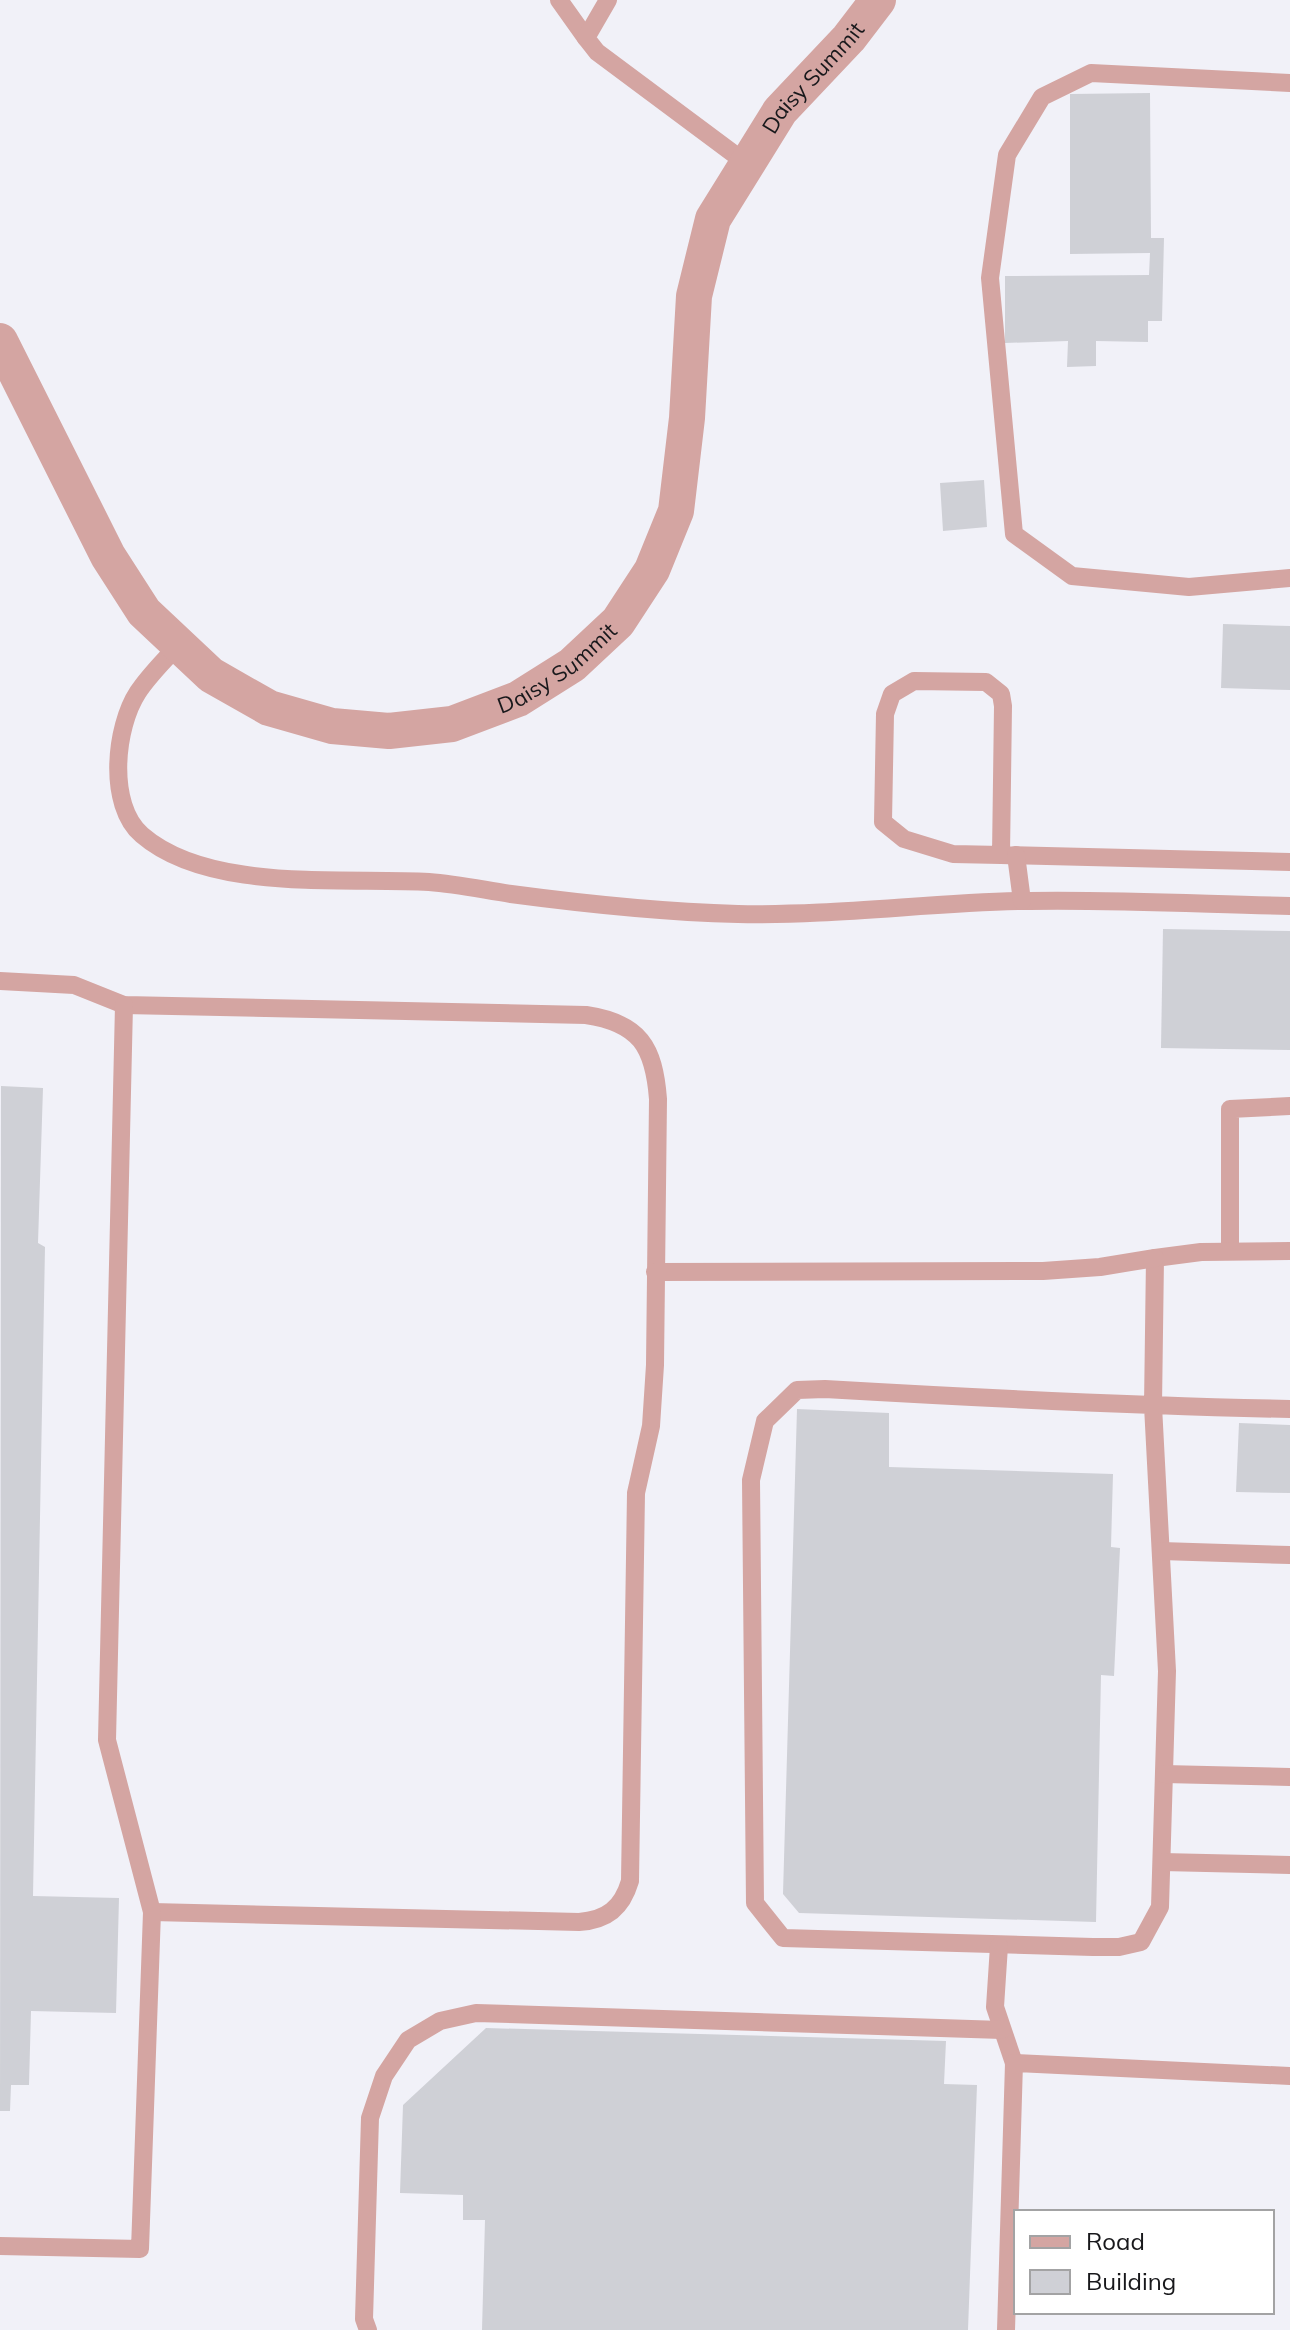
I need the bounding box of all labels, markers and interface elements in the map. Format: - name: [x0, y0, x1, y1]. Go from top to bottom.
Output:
- street label: Daisy Summit: [755, 16, 870, 139]
- street label: Daisy Summit: [493, 616, 623, 720]
- legend: [1014, 2210, 1274, 2314]
- text: Road: [1086, 2226, 1145, 2256]
- text: Building: [1086, 2266, 1176, 2296]

